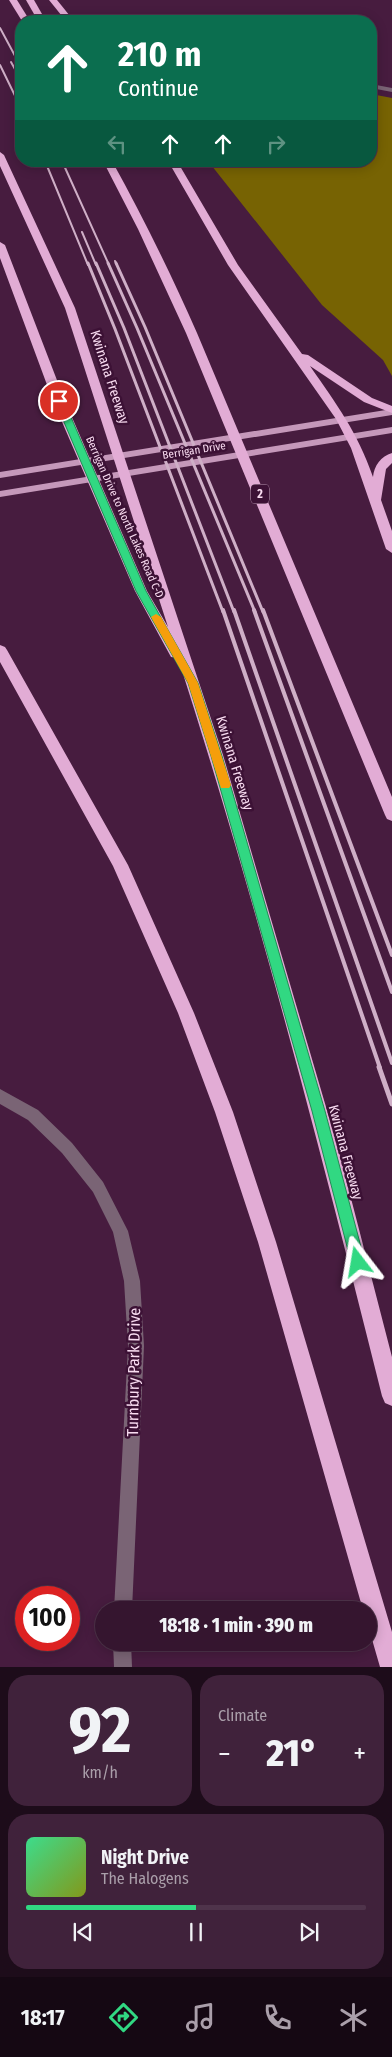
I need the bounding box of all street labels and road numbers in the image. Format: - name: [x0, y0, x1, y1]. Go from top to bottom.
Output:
- street label: Kwinana Freeway: [86, 328, 133, 427]
- street label: Berrigan Drive to North Lakes Road C-D: [83, 434, 166, 600]
- street label: Berrigan Drive: [161, 439, 227, 462]
- road number: 2: [251, 484, 269, 504]
- street label: Kwinana Freeway: [212, 714, 257, 813]
- street label: Kwinana Freeway: [325, 1103, 367, 1202]
- street label: Turnbury Park Drive: [123, 1307, 144, 1436]

